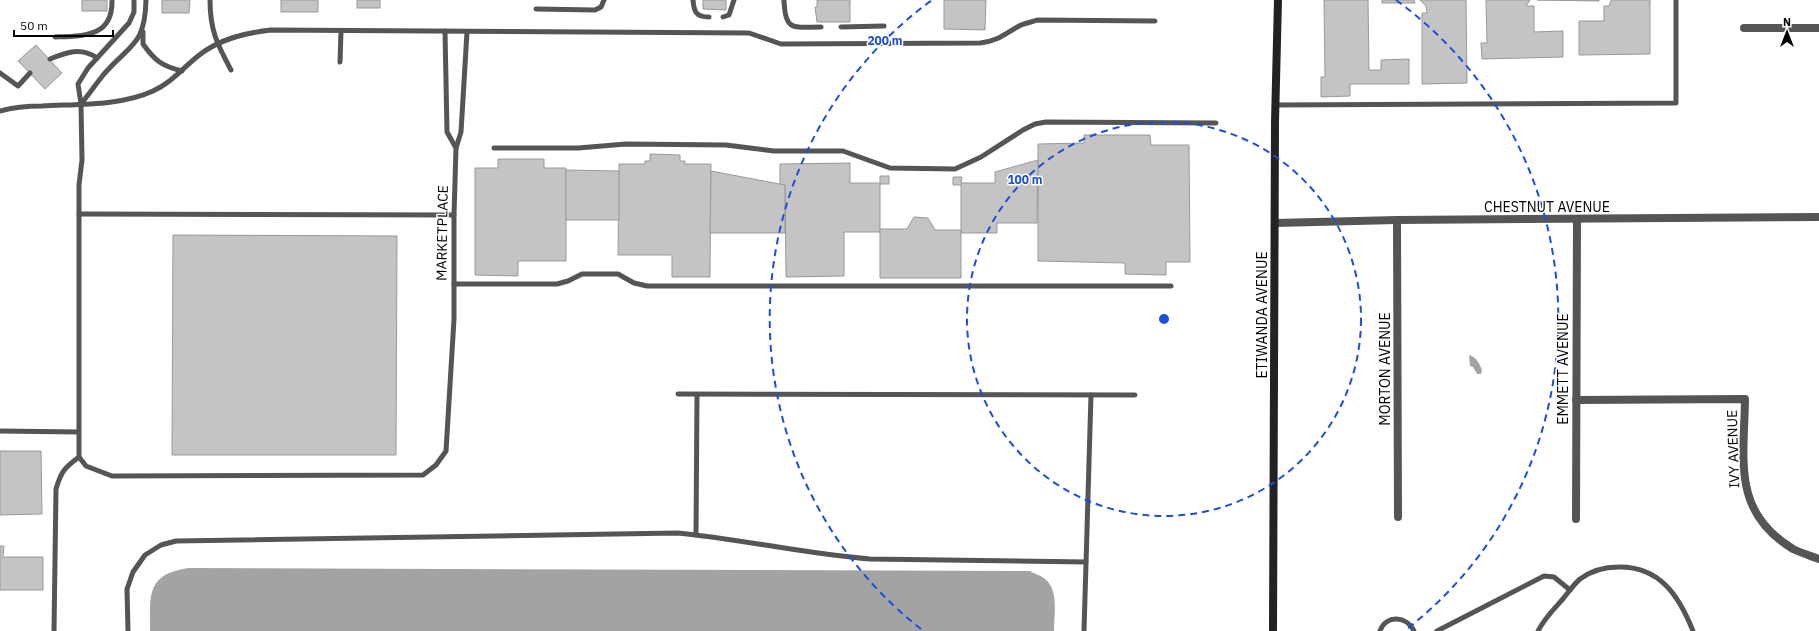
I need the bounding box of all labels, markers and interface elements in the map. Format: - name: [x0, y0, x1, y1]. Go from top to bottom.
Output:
- scale bar: [14, 12, 113, 38]
- north arrow: [1767, 12, 1807, 52]
- text: N: [1783, 15, 1791, 29]
- text: 50 m: [20, 18, 48, 33]
- text: 200 m: [867, 33, 903, 48]
- text: 100 m: [1007, 172, 1043, 187]
- street label: MARKETPLACE: [432, 185, 452, 281]
- street label: CHESTNUT AVENUE: [1484, 198, 1610, 216]
- street label: ETIWANDA AVENUE: [1253, 251, 1271, 379]
- centre of rings: [1157, 312, 1171, 326]
- street label: MORTON AVENUE: [1376, 312, 1394, 426]
- street label: EMMETT AVENUE: [1554, 313, 1572, 425]
- street label: IVY AVENUE: [1723, 409, 1743, 489]

